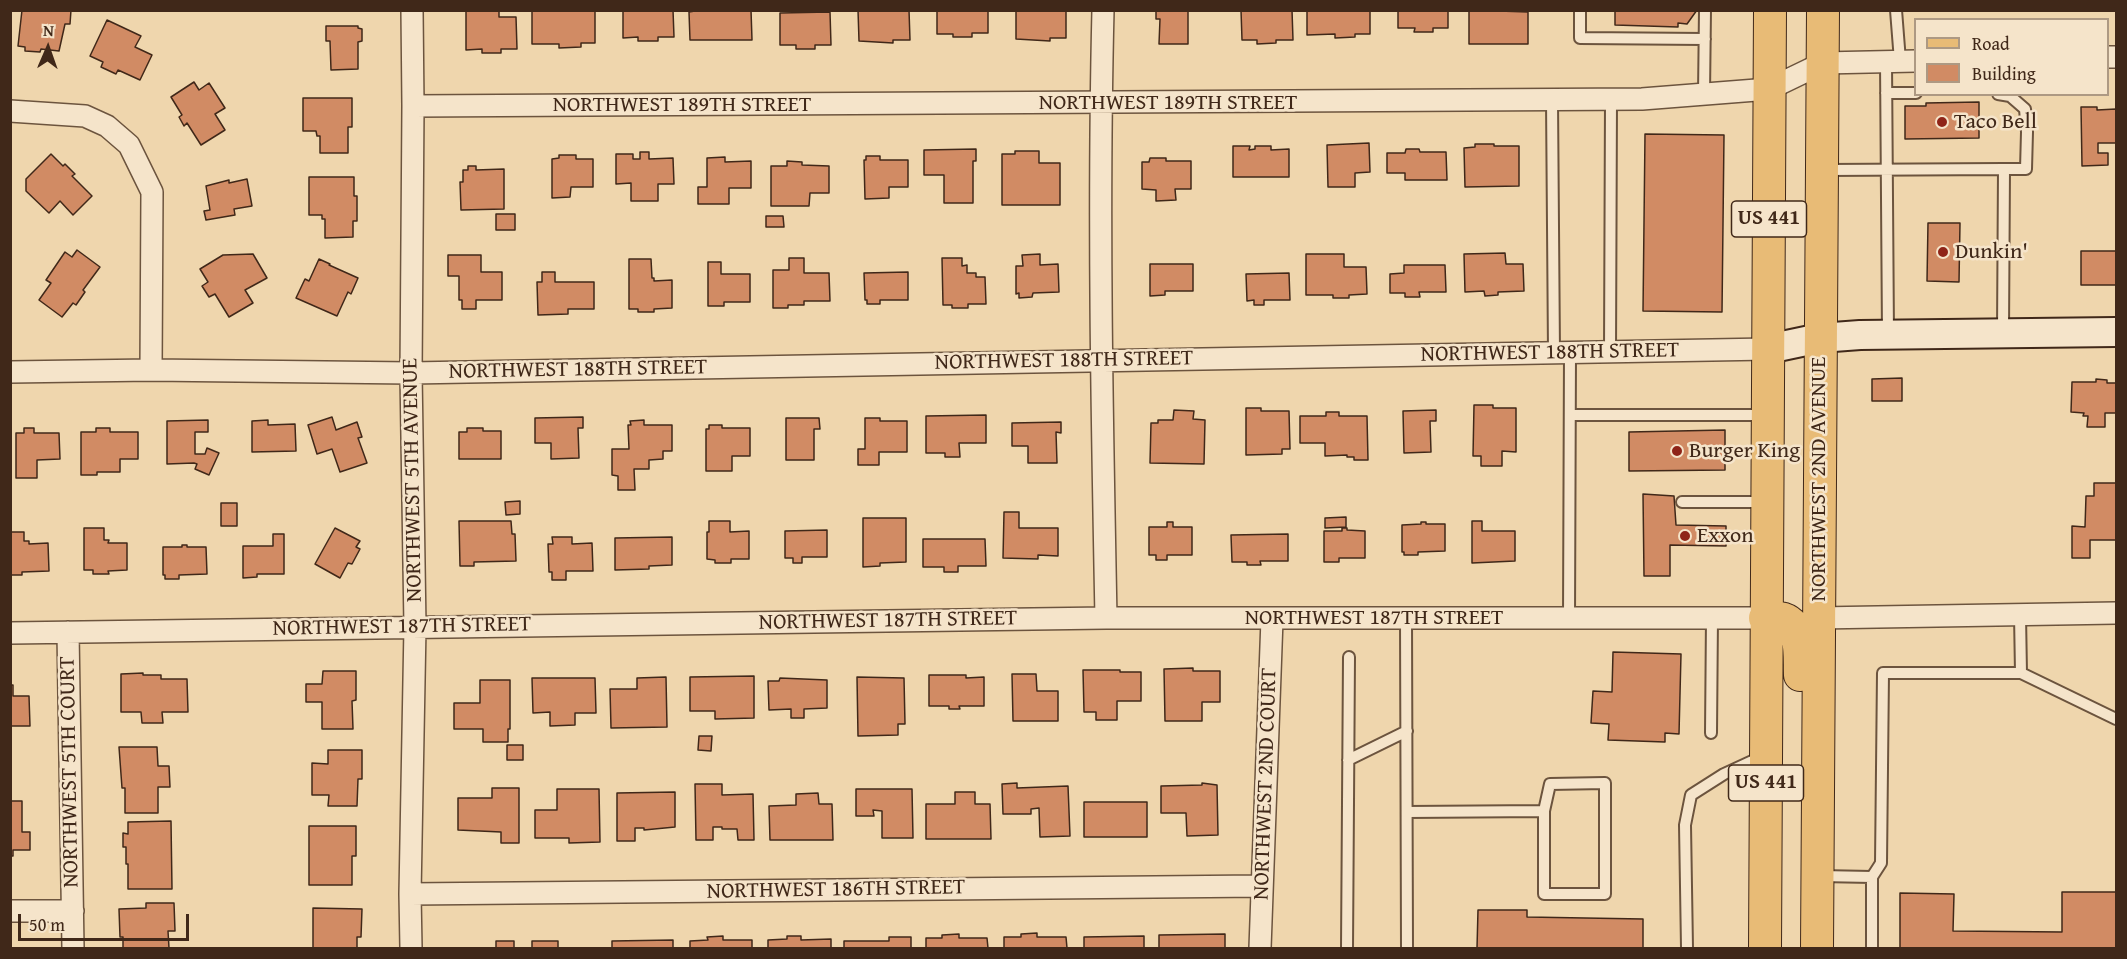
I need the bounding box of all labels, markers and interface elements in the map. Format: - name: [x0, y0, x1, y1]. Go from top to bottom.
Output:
- north arrow: [18, 18, 78, 78]
- text: N: [43, 18, 54, 42]
- legend: [1914, 18, 2109, 96]
- text: Road: [1972, 30, 2010, 57]
- text: Building: [1972, 60, 2036, 87]
- street label: NORTHWEST 189TH STREET: [1039, 90, 1297, 116]
- street label: NORTHWEST 189TH STREET: [553, 92, 811, 118]
- place label: Taco Bell: [1954, 109, 2037, 135]
- marker: Taco Bell: [1935, 115, 1949, 129]
- road number: US 441: [1732, 201, 1806, 237]
- place label: Dunkin': [1955, 239, 2028, 265]
- marker: Dunkin': [1936, 245, 1950, 259]
- street label: NORTHWEST 188TH STREET: [1421, 338, 1679, 368]
- street label: NORTHWEST 188TH STREET: [935, 346, 1193, 376]
- street label: NORTHWEST 188TH STREET: [449, 355, 707, 385]
- street label: NORTHWEST 2ND AVENUE: [1806, 357, 1832, 601]
- street label: NORTHWEST 5TH AVENUE: [398, 358, 428, 602]
- place label: Burger King: [1689, 438, 1800, 464]
- marker: Burger King: [1670, 444, 1684, 458]
- place label: Exxon: [1697, 523, 1754, 549]
- marker: Exxon: [1678, 529, 1692, 543]
- street label: NORTHWEST 187TH STREET: [1245, 605, 1503, 631]
- street label: NORTHWEST 187TH STREET: [759, 606, 1017, 636]
- street label: NORTHWEST 187TH STREET: [273, 612, 531, 642]
- street label: NORTHWEST 5TH COURT: [55, 656, 85, 888]
- street label: NORTHWEST 2ND COURT: [1249, 668, 1283, 900]
- road number: US 441: [1728, 765, 1804, 801]
- street label: NORTHWEST 186TH STREET: [707, 875, 965, 905]
- scale bar: [21, 902, 192, 940]
- text: 50 m: [29, 911, 65, 938]

